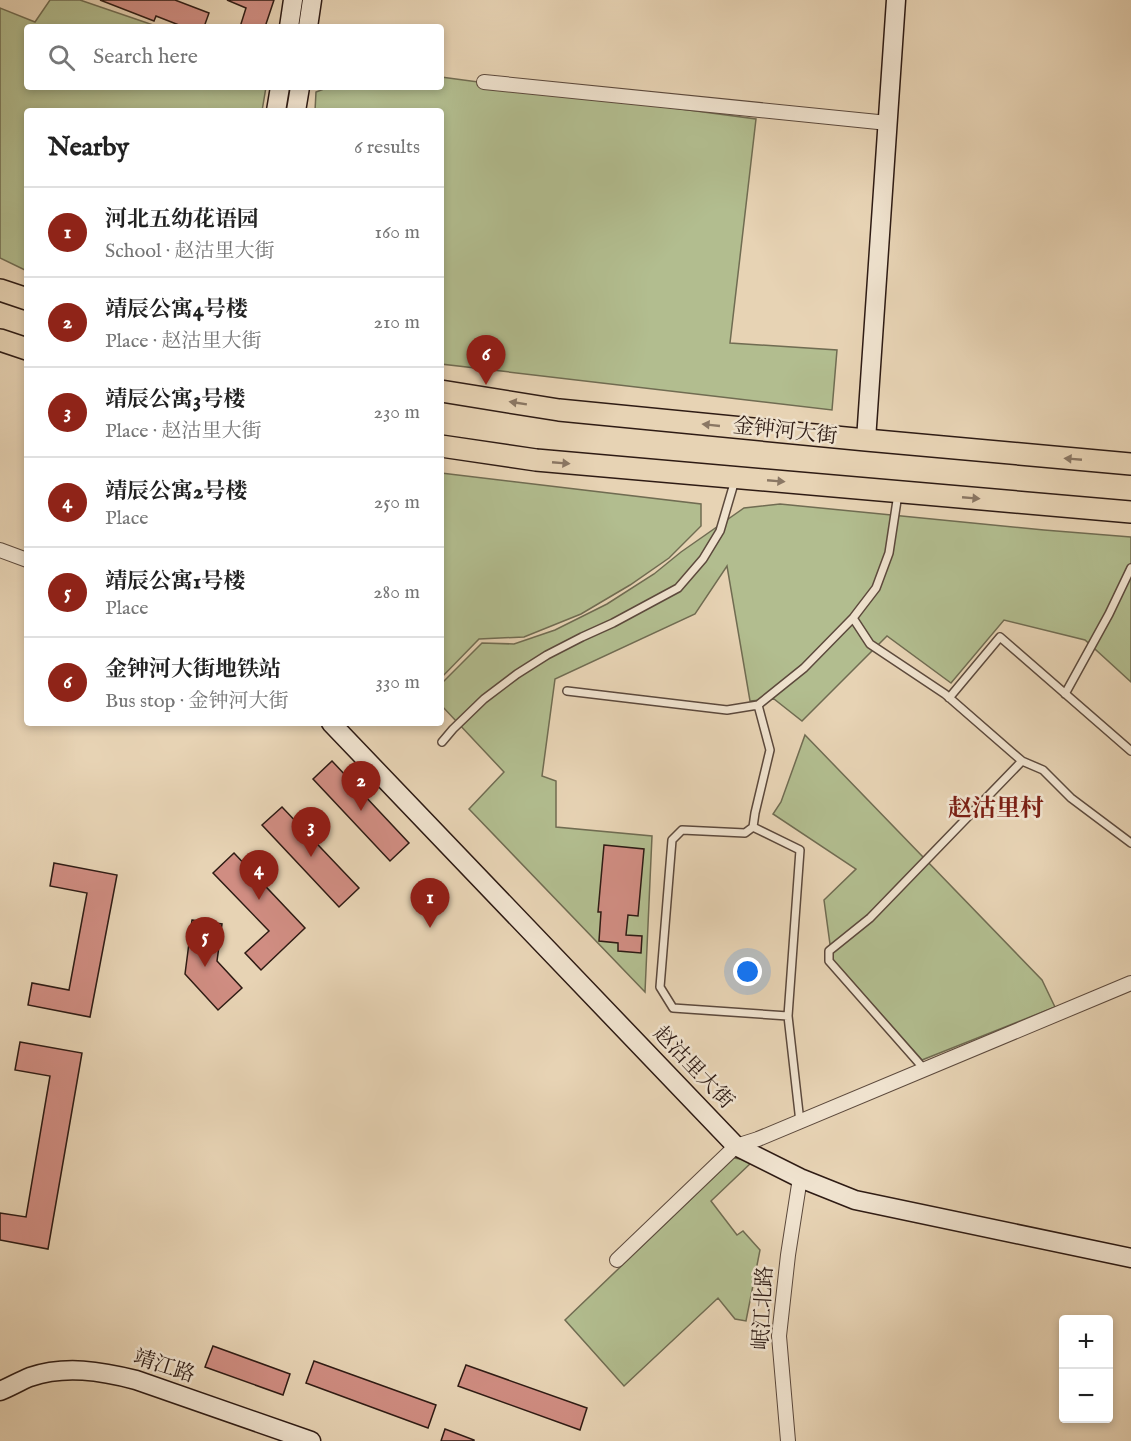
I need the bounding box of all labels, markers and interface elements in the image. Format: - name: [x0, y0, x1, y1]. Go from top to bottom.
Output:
- search box: [24, 24, 444, 90]
- icon: search: [45, 41, 78, 74]
- text: Search here: [93, 43, 198, 71]
- text: Nearby: [48, 131, 129, 164]
- text: 6 results: [354, 135, 420, 160]
- text: 河北五幼花语园: [105, 206, 259, 234]
- text: 1: [64, 220, 71, 245]
- text: 160 m: [374, 220, 420, 245]
- text: School · 赵沽里大街: [105, 239, 275, 264]
- text: 靖辰公寓4号楼: [105, 296, 248, 324]
- text: 2: [63, 310, 72, 335]
- text: 210 m: [374, 310, 420, 335]
- text: Place · 赵沽里大街: [105, 329, 262, 354]
- pin: 6: [466, 336, 506, 385]
- text: 靖辰公寓3号楼: [105, 386, 245, 414]
- one-way arrow: [508, 399, 527, 408]
- text: 3: [64, 400, 71, 425]
- text: 230 m: [374, 400, 420, 425]
- street label: 金钟河大街: [731, 413, 839, 451]
- text: Place · 赵沽里大街: [105, 419, 262, 444]
- one-way arrow: [702, 420, 721, 430]
- one-way arrow: [1063, 454, 1082, 464]
- one-way arrow: [552, 458, 571, 468]
- one-way arrow: [767, 477, 786, 486]
- text: 靖辰公寓2号楼: [105, 478, 247, 506]
- text: 4: [63, 490, 72, 515]
- text: 250 m: [374, 490, 420, 515]
- one-way arrow: [961, 493, 980, 503]
- text: Place: [105, 506, 148, 531]
- text: 靖辰公寓1号楼: [105, 568, 245, 596]
- text: 5: [64, 580, 71, 605]
- text: 280 m: [373, 580, 420, 605]
- text: Place: [105, 596, 148, 621]
- text: 金钟河大街地铁站: [105, 656, 281, 684]
- text: 6: [63, 670, 72, 695]
- text: 330 m: [375, 670, 420, 695]
- text: Bus stop · 金钟河大街: [105, 689, 289, 714]
- pin: 2: [342, 762, 380, 811]
- district label: 赵沽里村: [948, 794, 1044, 825]
- pin: 3: [292, 808, 330, 857]
- pin: 4: [240, 850, 278, 900]
- pin: 1: [410, 878, 450, 928]
- pin: 5: [186, 918, 224, 967]
- your location: [733, 957, 762, 986]
- street label: 赵沽里大街: [647, 1021, 739, 1115]
- street label: 岷江北路: [748, 1265, 780, 1351]
- map controls: [1059, 1315, 1113, 1423]
- button: +: [1059, 1315, 1113, 1369]
- street label: 靖江路: [130, 1344, 198, 1390]
- button: −: [1059, 1369, 1113, 1423]

